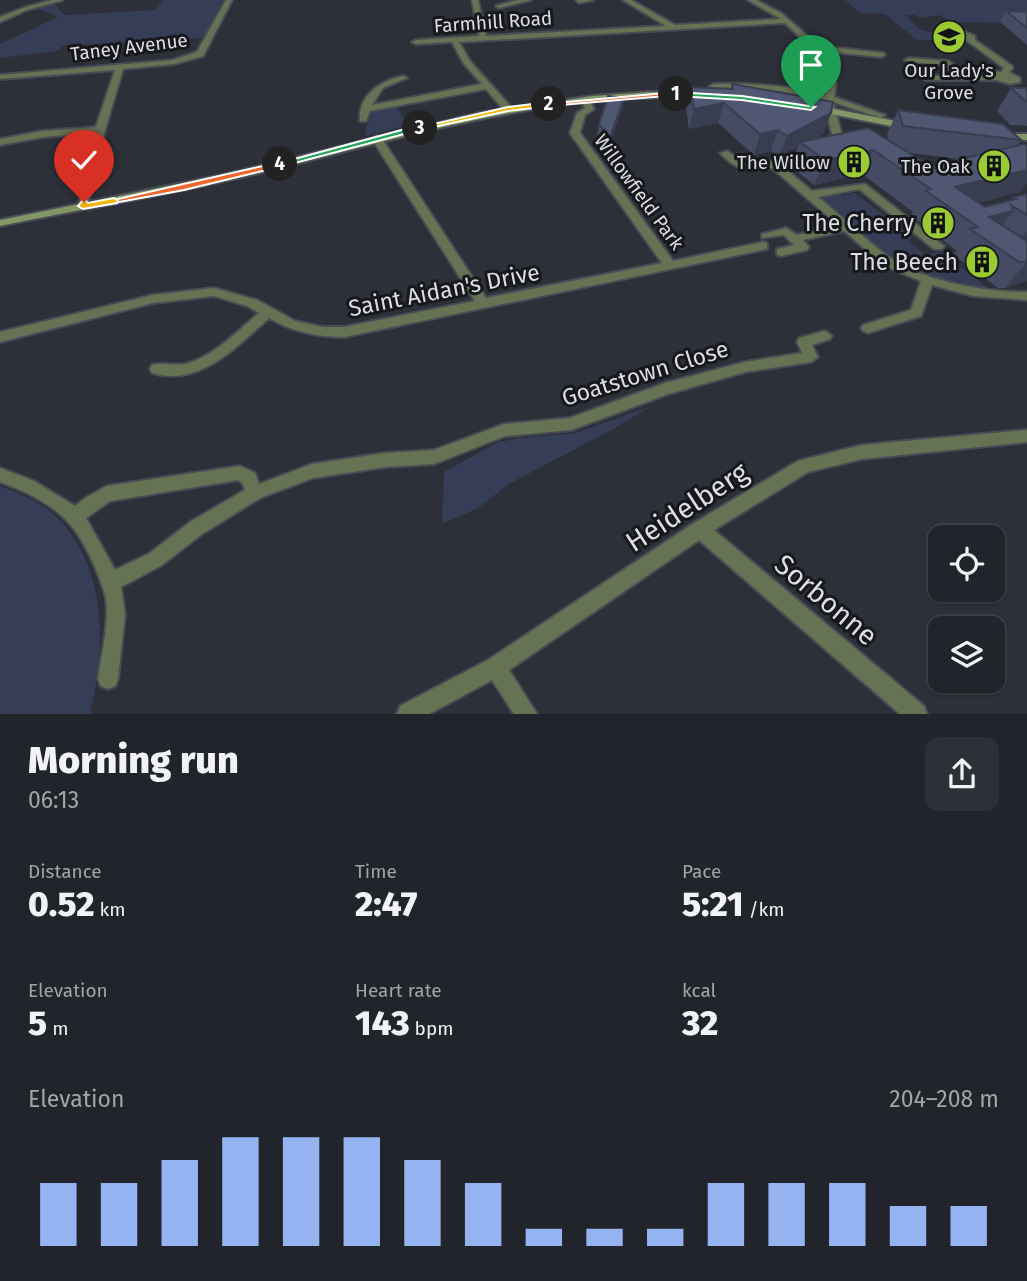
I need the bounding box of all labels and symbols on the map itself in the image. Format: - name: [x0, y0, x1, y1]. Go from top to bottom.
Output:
- street label: Farmhill Road: [433, 6, 553, 38]
- school or university icon: Our Lady's Grove: [930, 18, 968, 56]
- street label: Taney Avenue: [69, 28, 189, 66]
- pin: [781, 35, 841, 107]
- place label: Our Lady's Grove: [904, 59, 994, 104]
- pin: 1: [658, 76, 694, 112]
- pin: 2: [532, 86, 566, 122]
- pin: 3: [402, 110, 438, 146]
- pin: [54, 130, 114, 202]
- street label: Willowfield Park: [589, 130, 689, 255]
- building icon: The Willow: [835, 143, 873, 181]
- pin: 4: [262, 146, 298, 182]
- building icon: The Oak: [975, 147, 1013, 185]
- place label: The Willow: [737, 151, 830, 174]
- place label: The Oak: [901, 155, 970, 178]
- building icon: The Cherry: [919, 204, 957, 242]
- place label: The Cherry: [802, 209, 915, 237]
- building icon: The Beech: [963, 243, 1001, 281]
- place label: The Beech: [850, 248, 958, 276]
- street label: Saint Aidan's Drive: [346, 258, 542, 322]
- street label: Goatstown Close: [558, 334, 732, 412]
- street label: Heidelberg: [620, 455, 755, 559]
- street label: Sorbonne: [768, 548, 884, 652]

